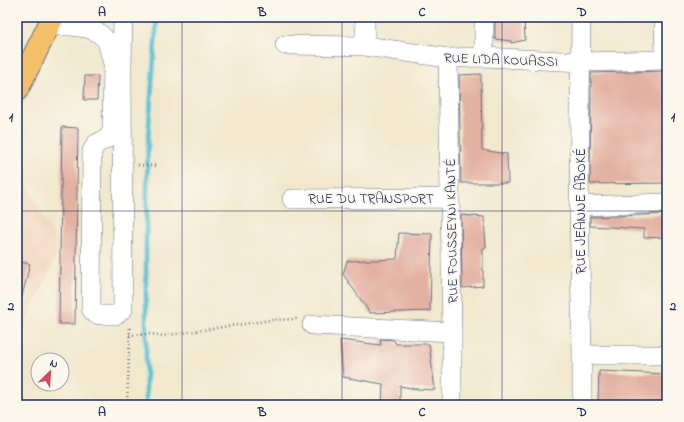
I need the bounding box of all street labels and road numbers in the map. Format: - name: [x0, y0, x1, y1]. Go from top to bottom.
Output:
- street label: RUE LIDA KOUASSI: [444, 48, 558, 73]
- street label: RUE JEANNE ABOKÉ: [571, 148, 592, 274]
- street label: RUE FOUSSEYNI KANTÉ: [441, 158, 464, 304]
- street label: RUE DU TRANSPORT: [308, 189, 434, 210]

